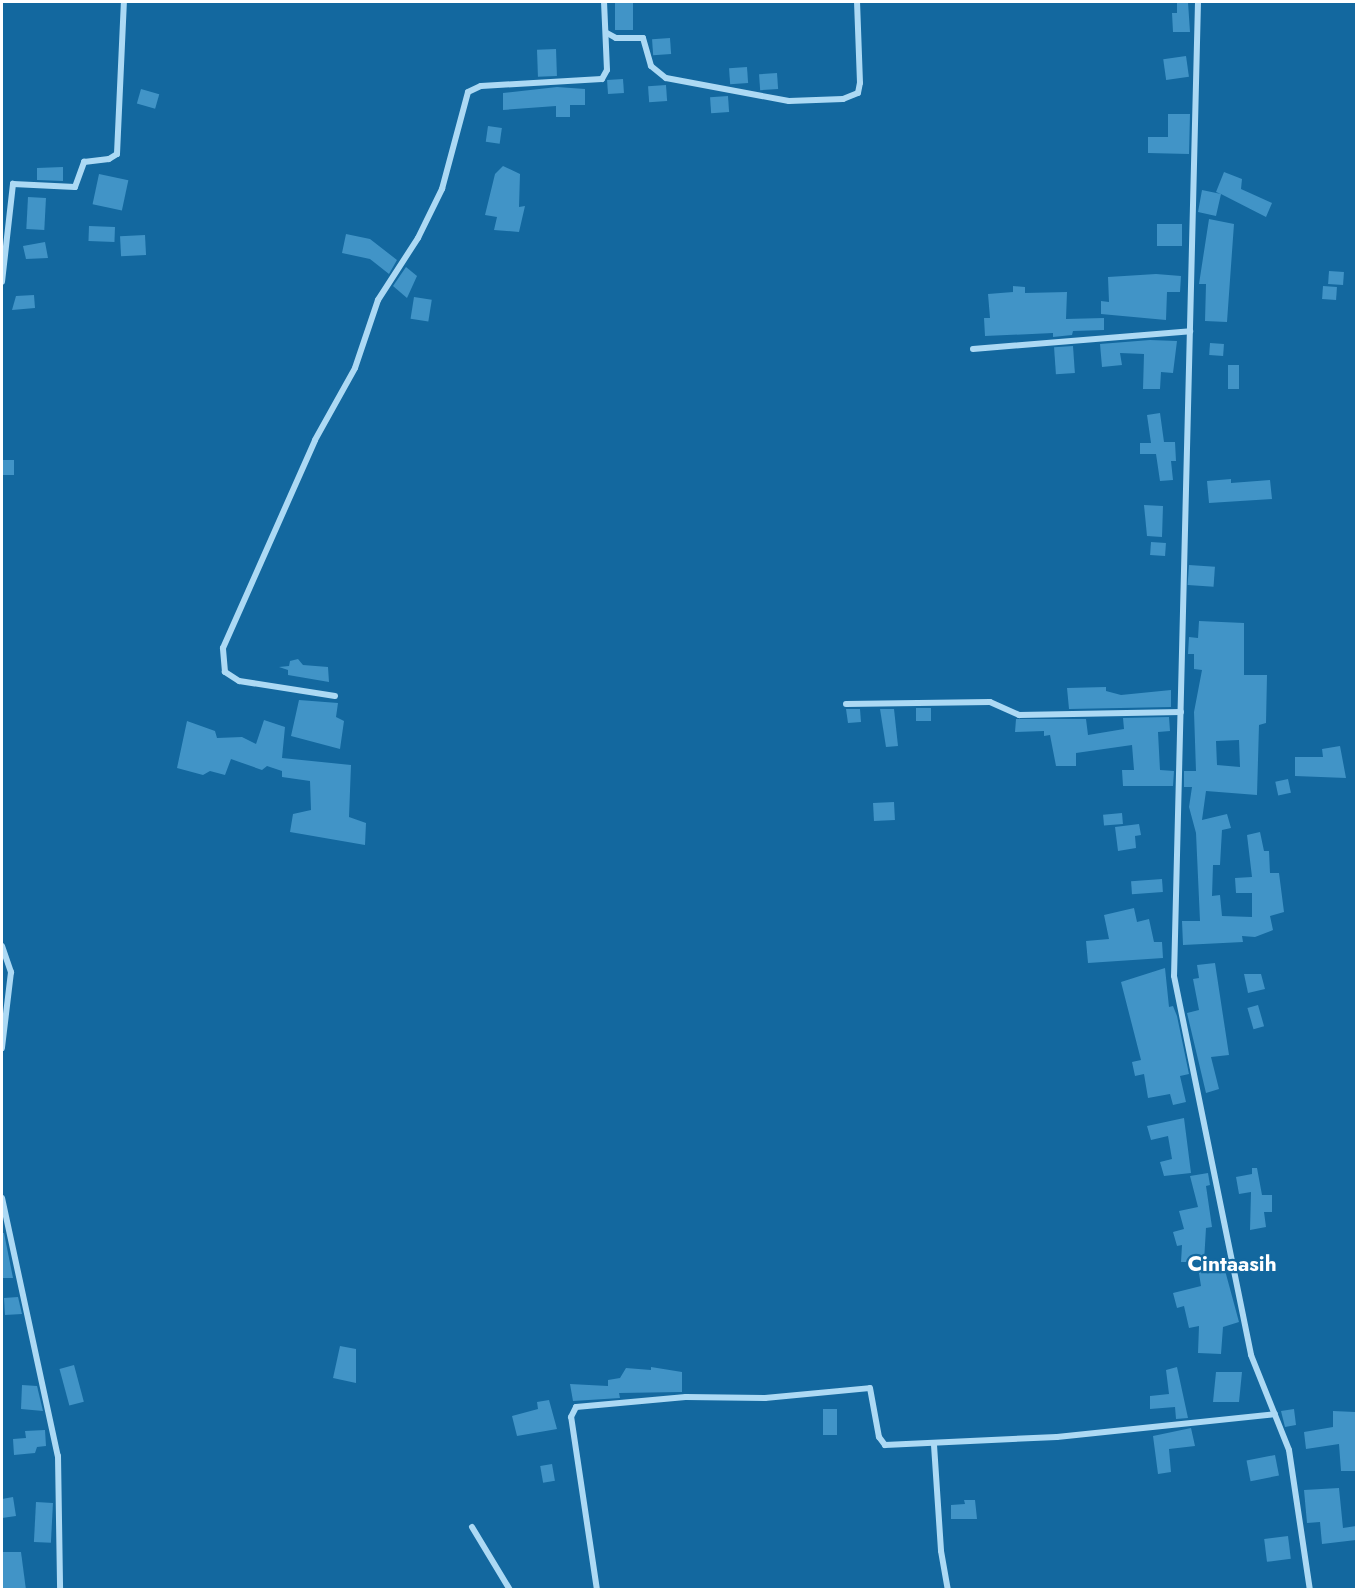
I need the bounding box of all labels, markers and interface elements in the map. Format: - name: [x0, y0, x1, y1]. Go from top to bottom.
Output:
- district label: Cintaasih: [1187, 1251, 1277, 1277]

